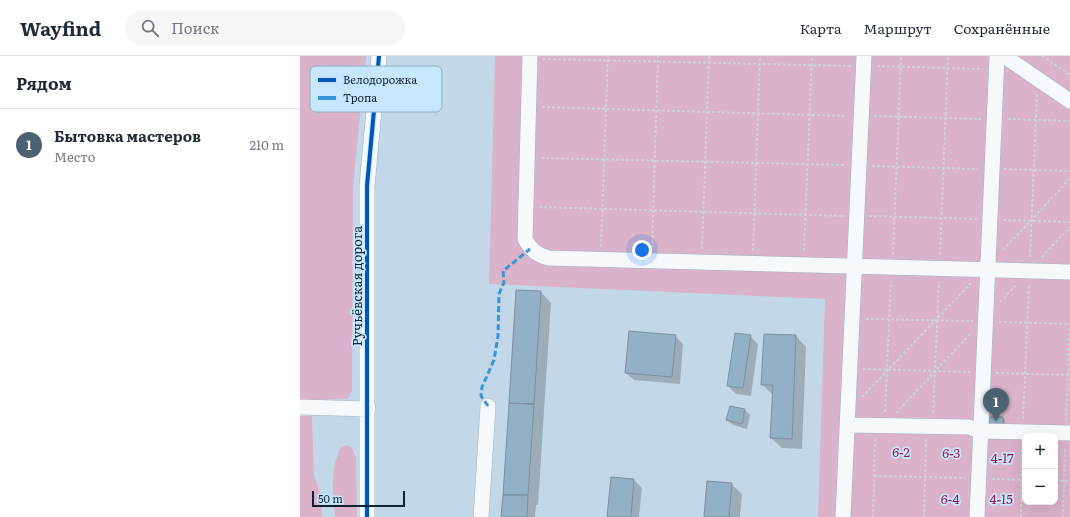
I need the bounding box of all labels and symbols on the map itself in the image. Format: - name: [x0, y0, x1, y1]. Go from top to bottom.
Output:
- legend: [310, 66, 442, 112]
- text: Велодорожка: [343, 71, 417, 87]
- text: Тропа: [343, 89, 377, 105]
- street label: Ручьёвская дорога: [347, 226, 366, 346]
- your location: [632, 240, 652, 260]
- pin: 1: [983, 388, 1009, 421]
- park label: 6-2: [892, 442, 910, 461]
- park label: 6-3: [942, 443, 960, 462]
- park label: 4-17: [991, 448, 1014, 467]
- scale bar: [312, 489, 405, 508]
- park label: 6-4: [941, 489, 959, 508]
- park label: 4-15: [989, 489, 1013, 508]

